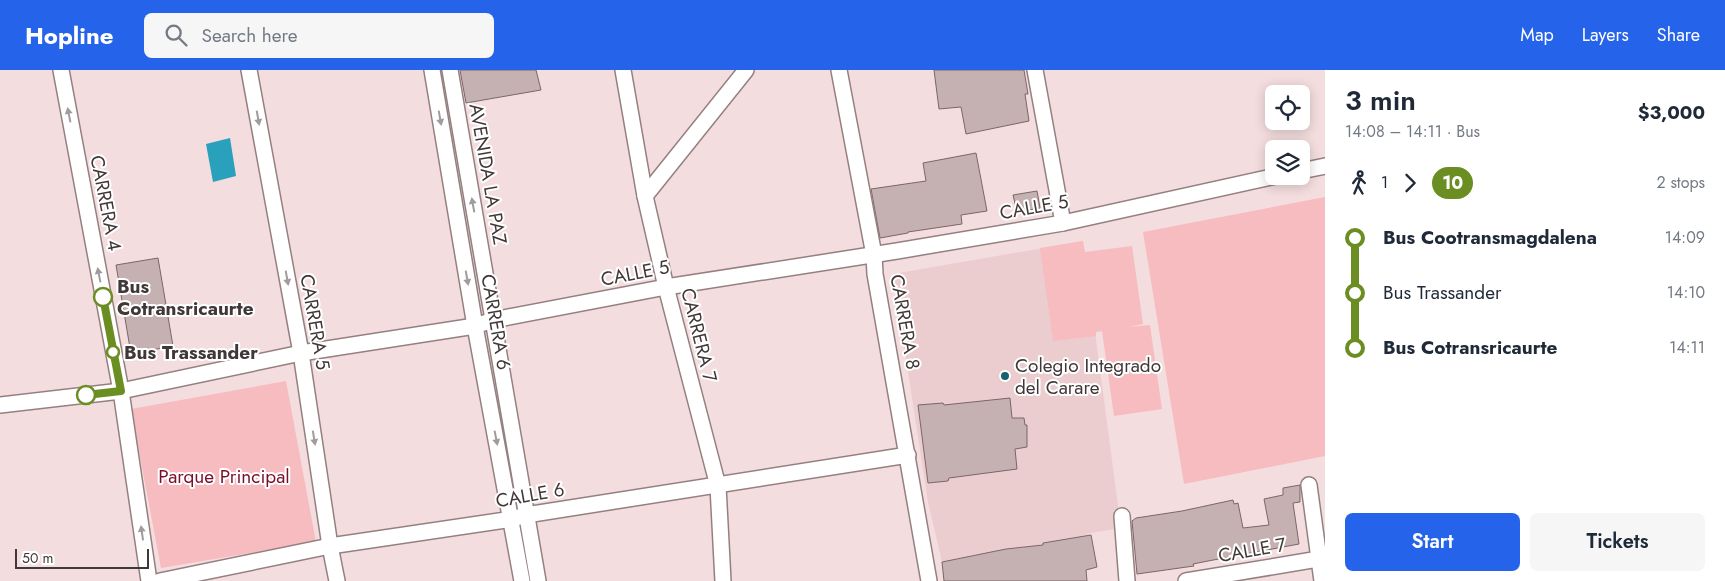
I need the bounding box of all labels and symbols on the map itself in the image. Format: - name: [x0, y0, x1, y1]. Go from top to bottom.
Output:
- street label: AVENIDA LA PAZ: [462, 101, 514, 247]
- one-way arrow: [65, 107, 73, 122]
- one-way arrow: [254, 110, 262, 126]
- one-way arrow: [437, 110, 445, 126]
- street label: CARRERA 4: [83, 153, 129, 253]
- street label: CALLE 5: [998, 188, 1070, 226]
- one-way arrow: [468, 197, 476, 213]
- street label: CALLE 5: [598, 253, 672, 293]
- one-way arrow: [95, 267, 103, 282]
- one-way arrow: [283, 270, 291, 285]
- one-way arrow: [464, 271, 472, 287]
- street label: CARRERA 5: [293, 272, 337, 372]
- street label: CARRERA 6: [474, 272, 518, 372]
- street label: CARRERA 8: [883, 272, 927, 372]
- place label: Bus Cotransricaurte: [117, 273, 254, 322]
- street label: CARRERA 7: [674, 285, 724, 385]
- marker: Bus Cotransricaurte: [93, 287, 113, 307]
- place label: Bus Trassander: [124, 339, 258, 366]
- marker: Bus Trassander: [106, 345, 120, 359]
- place label: Colegio Integrado del Carare: [1015, 352, 1161, 401]
- marker: Colegio Integrado del Carare: [999, 370, 1011, 382]
- unlabelled marker: [76, 385, 96, 405]
- one-way arrow: [310, 430, 318, 446]
- one-way arrow: [493, 431, 501, 447]
- park label: Parque Principal: [158, 463, 290, 490]
- street label: CALLE 6: [493, 476, 567, 514]
- one-way arrow: [138, 524, 146, 540]
- street label: CALLE 7: [1216, 531, 1288, 569]
- scale bar: [15, 546, 149, 569]

